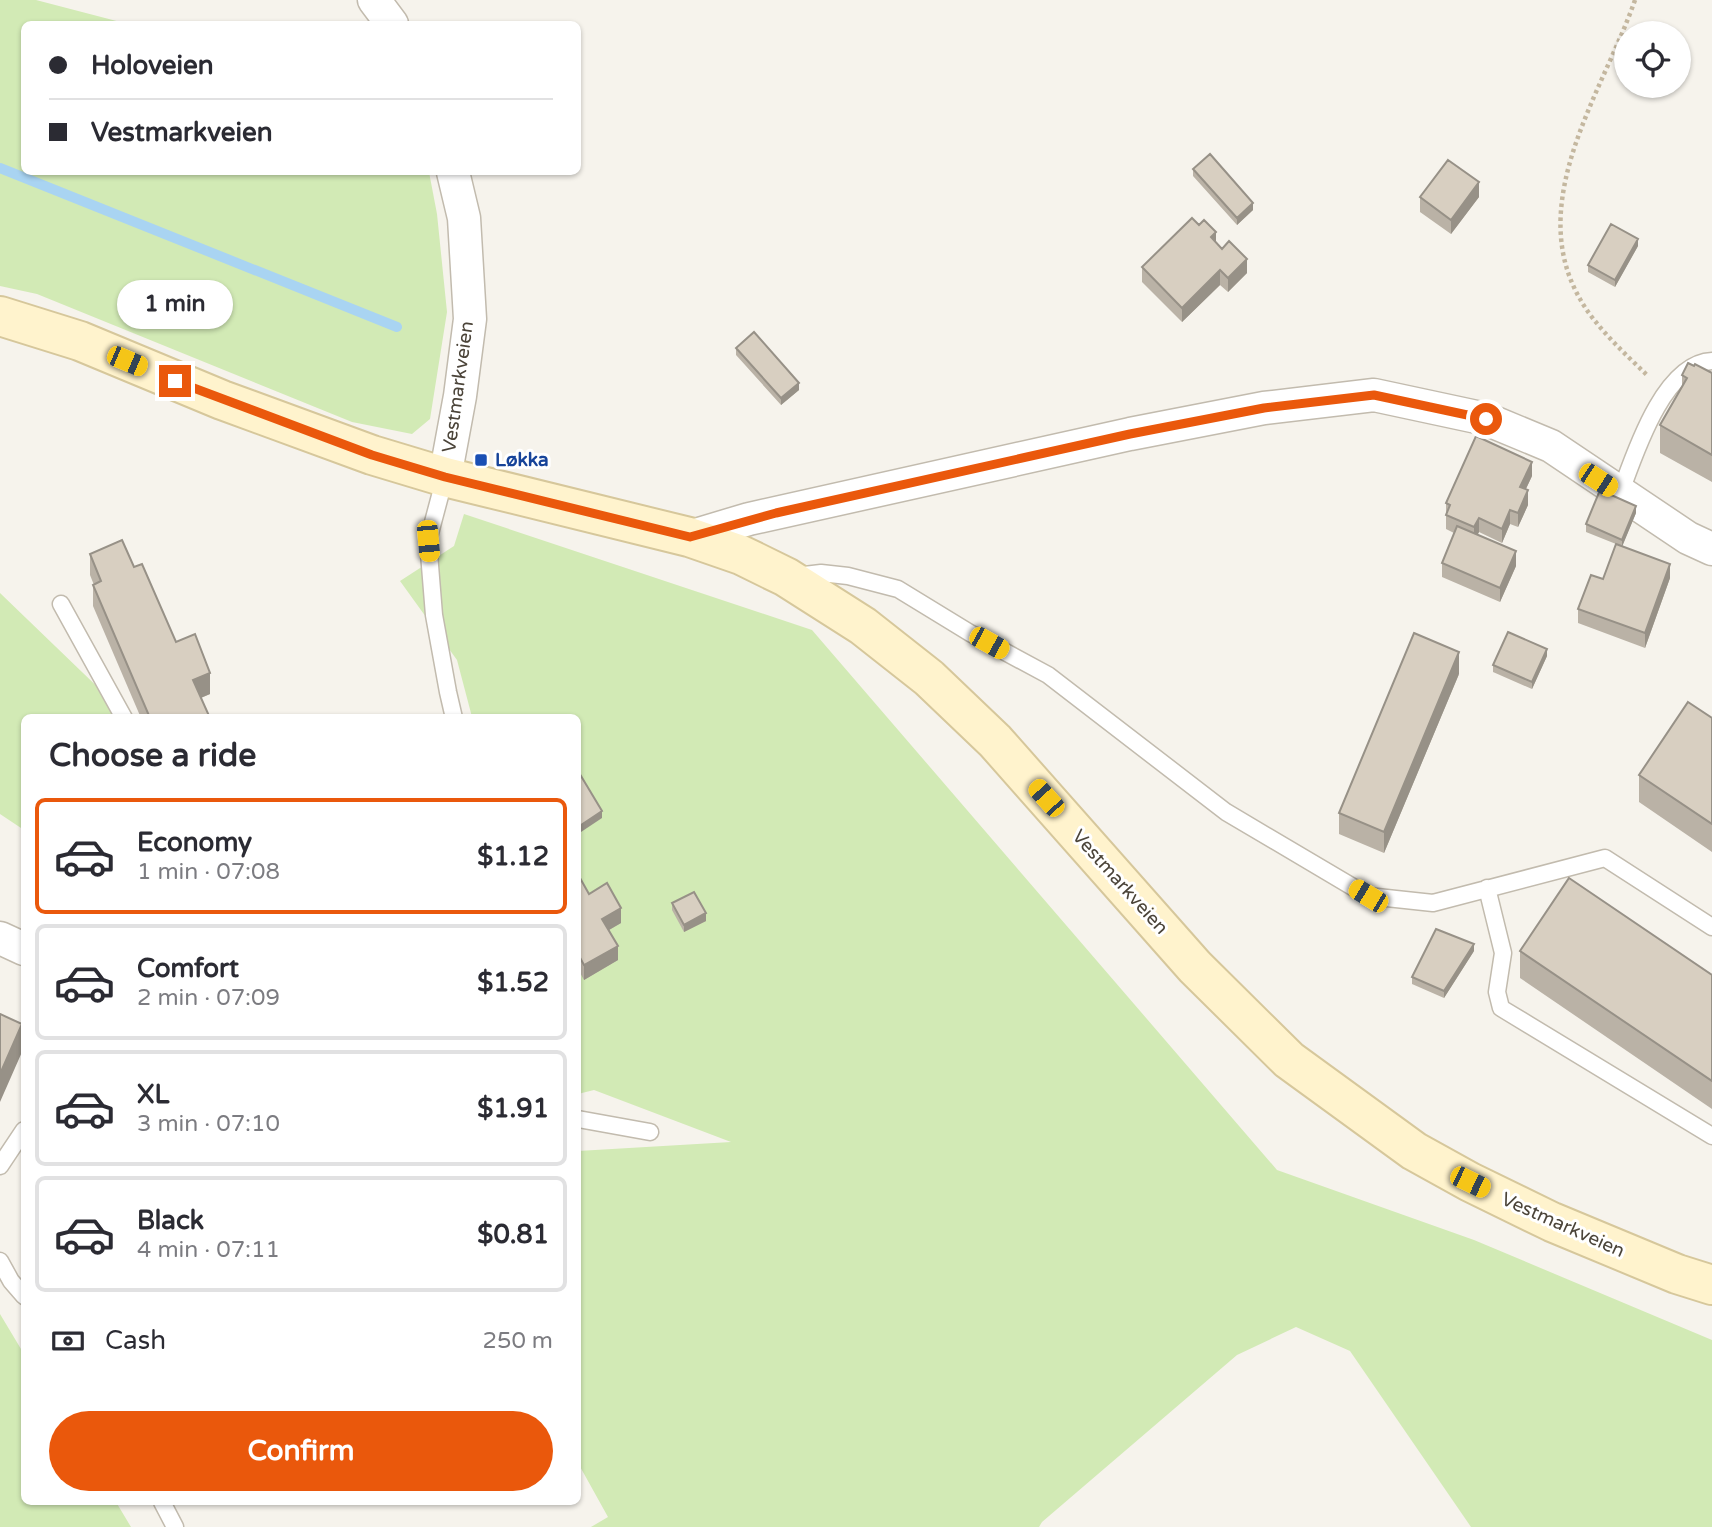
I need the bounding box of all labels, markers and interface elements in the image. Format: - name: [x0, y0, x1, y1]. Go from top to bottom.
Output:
- map controls: [1614, 21, 1691, 98]
- button: locate: [1614, 21, 1691, 98]
- text: Holoveien: [91, 50, 214, 81]
- text: Vestmarkveien: [91, 117, 273, 148]
- callout: 1 min: [117, 280, 233, 328]
- text: 1 min: [144, 290, 206, 318]
- street label: Vestmarkveien: [438, 320, 478, 454]
- car: [104, 343, 151, 379]
- route end: [159, 365, 191, 397]
- route start: [1470, 403, 1502, 435]
- place label: Løkka: [495, 449, 549, 471]
- marker: Løkka: [473, 452, 489, 468]
- car: [1575, 460, 1622, 500]
- car: [416, 519, 441, 563]
- car: [966, 624, 1013, 662]
- text: Choose a ride: [49, 737, 256, 775]
- car: [1025, 775, 1068, 821]
- icon: car: [53, 825, 116, 888]
- street label: Vestmarkveien: [1067, 825, 1173, 939]
- text: Economy: [137, 827, 252, 858]
- text: $1.12: [477, 841, 549, 872]
- text: 1 min · 07:08: [137, 858, 280, 886]
- car: [1345, 876, 1392, 916]
- icon: car: [53, 951, 116, 1014]
- text: Comfort: [137, 953, 239, 984]
- text: $1.52: [477, 967, 549, 998]
- text: 2 min · 07:09: [137, 984, 280, 1012]
- icon: car: [53, 1077, 116, 1140]
- text: XL: [137, 1079, 169, 1110]
- text: $1.91: [477, 1093, 549, 1124]
- text: 3 min · 07:10: [137, 1110, 280, 1138]
- car: [1447, 1163, 1494, 1201]
- street label: Vestmarkveien: [1498, 1188, 1628, 1262]
- icon: car: [53, 1203, 116, 1266]
- text: Black: [137, 1205, 204, 1236]
- text: $0.81: [477, 1219, 549, 1250]
- text: 4 min · 07:11: [137, 1236, 280, 1264]
- icon: cash: [49, 1322, 87, 1360]
- text: Cash: [105, 1325, 166, 1356]
- text: 250 m: [483, 1327, 553, 1355]
- button: Confirm: [49, 1411, 553, 1491]

